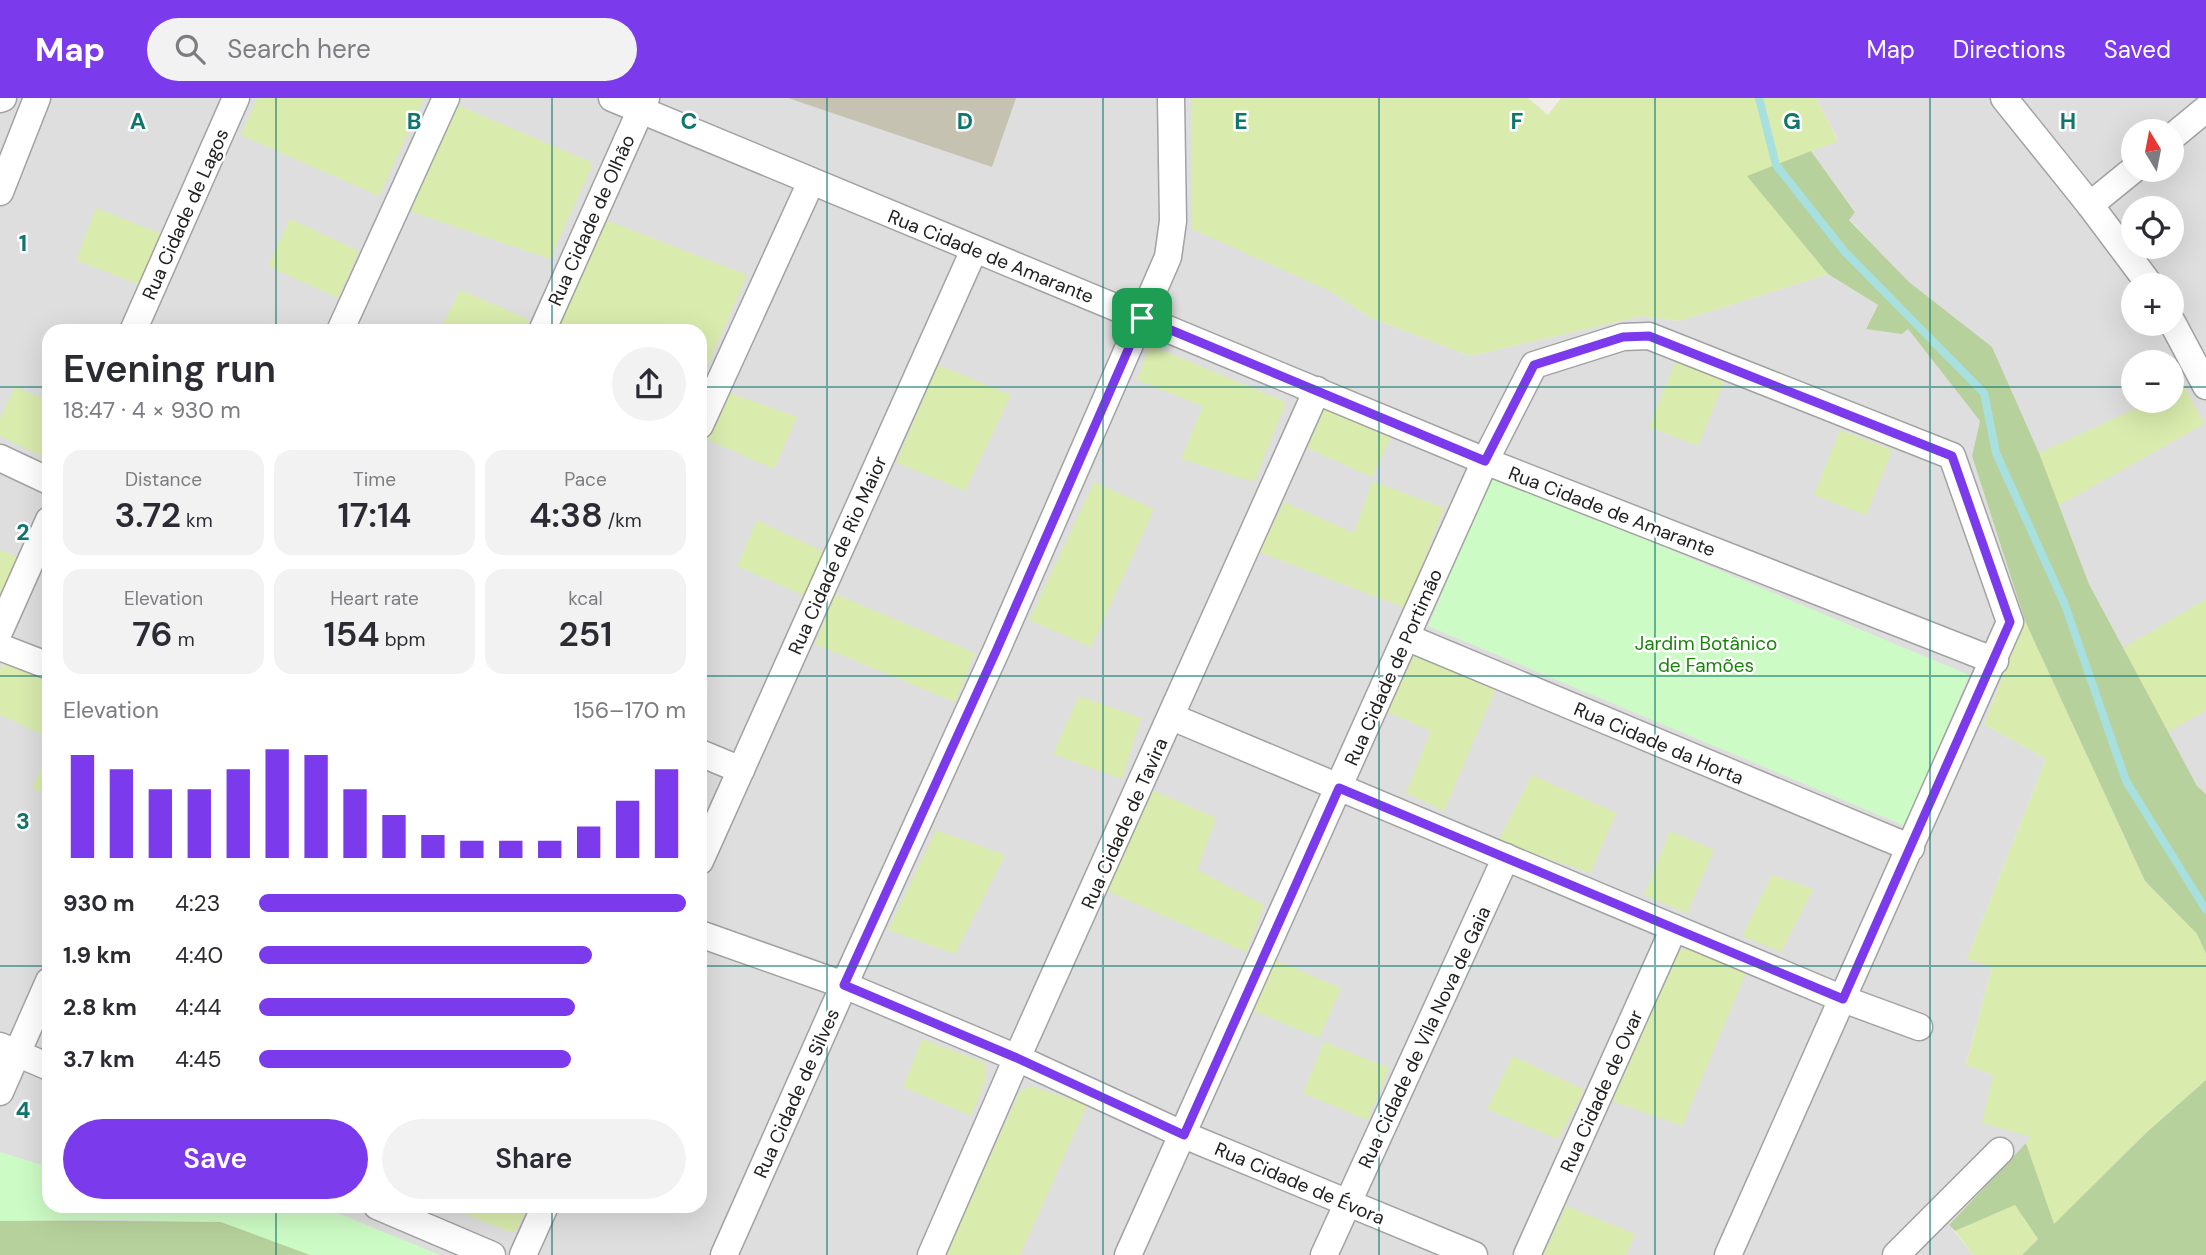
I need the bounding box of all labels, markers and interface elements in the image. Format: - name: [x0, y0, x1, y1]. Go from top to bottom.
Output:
- search box: [147, 18, 637, 81]
- text: Map: [35, 28, 105, 71]
- icon: search: [171, 30, 209, 68]
- text: Search here: [227, 32, 371, 66]
- text: Map: [1867, 34, 1915, 65]
- text: Directions: [1953, 34, 2066, 65]
- text: Saved: [2104, 34, 2171, 65]
- text: A: [130, 106, 146, 136]
- text: B: [407, 106, 421, 136]
- text: C: [681, 106, 697, 136]
- text: D: [957, 106, 973, 136]
- text: E: [1234, 106, 1248, 136]
- text: F: [1511, 106, 1524, 136]
- text: G: [1783, 106, 1801, 136]
- text: H: [2060, 106, 2076, 136]
- north arrow: [2121, 119, 2184, 182]
- map controls: [2121, 119, 2184, 413]
- street label: Rua Cidade de Lagos: [136, 125, 234, 304]
- street label: Rua Cidade de Olhão: [542, 131, 640, 310]
- button: locate: [2121, 196, 2184, 259]
- street label: Rua Cidade de Amarante: [884, 204, 1097, 309]
- text: 1: [19, 228, 27, 258]
- button: +: [2121, 273, 2184, 336]
- pin: [1112, 288, 1172, 348]
- icon: arrive: [1123, 299, 1161, 337]
- text: Evening run: [63, 344, 276, 394]
- button: share: [612, 347, 686, 421]
- button: −: [2121, 350, 2184, 413]
- text: 18:47 · 4 × 930 m: [63, 395, 241, 425]
- street label: Rua Cidade de Rio Maior: [782, 452, 893, 658]
- street label: Rua Cidade de Amarante: [1505, 460, 1719, 562]
- text: Distance: [125, 467, 202, 492]
- text: Time: [353, 467, 396, 492]
- text: Pace: [564, 467, 607, 492]
- text: 3.72: [114, 492, 181, 538]
- text: 17:14: [338, 492, 411, 538]
- text: 4:38: [529, 492, 603, 538]
- text: km: [181, 508, 213, 533]
- text: /km: [603, 508, 642, 533]
- text: 2: [16, 517, 30, 547]
- street label: Rua Cidade de Portimão: [1339, 565, 1448, 770]
- text: Elevation: [124, 586, 203, 611]
- text: Heart rate: [330, 586, 419, 611]
- text: kcal: [568, 586, 603, 611]
- text: 76: [132, 611, 173, 657]
- text: 154: [324, 611, 380, 657]
- text: 251: [558, 611, 613, 657]
- text: m: [173, 627, 195, 652]
- text: bpm: [380, 627, 425, 652]
- park label: Jardim Botânico de Famões: [1635, 631, 1777, 678]
- text: Elevation: [63, 695, 159, 725]
- text: 156–170 m: [573, 695, 686, 725]
- street label: Rua Cidade da Horta: [1570, 696, 1747, 791]
- street label: Rua Cidade de Tavira: [1075, 734, 1173, 913]
- text: 3: [16, 806, 30, 836]
- text: 930 m: [63, 888, 135, 918]
- text: 4:23: [175, 888, 220, 918]
- street label: Rua Cidade de Vila Nova de Gaia: [1353, 902, 1496, 1172]
- text: 1.9 km: [63, 940, 131, 970]
- text: 4:40: [175, 940, 223, 970]
- text: 2.8 km: [63, 992, 137, 1022]
- text: 4:44: [175, 992, 222, 1022]
- street label: Rua Cidade de Silves: [748, 1004, 845, 1182]
- street label: Rua Cidade de Ovar: [1554, 1006, 1648, 1176]
- text: 3.7 km: [63, 1044, 135, 1074]
- text: 4:45: [175, 1044, 222, 1074]
- text: 4: [16, 1095, 31, 1125]
- button: Save: [63, 1119, 368, 1199]
- button: Share: [382, 1119, 686, 1199]
- street label: Rua Cidade de Évora: [1211, 1136, 1389, 1231]

